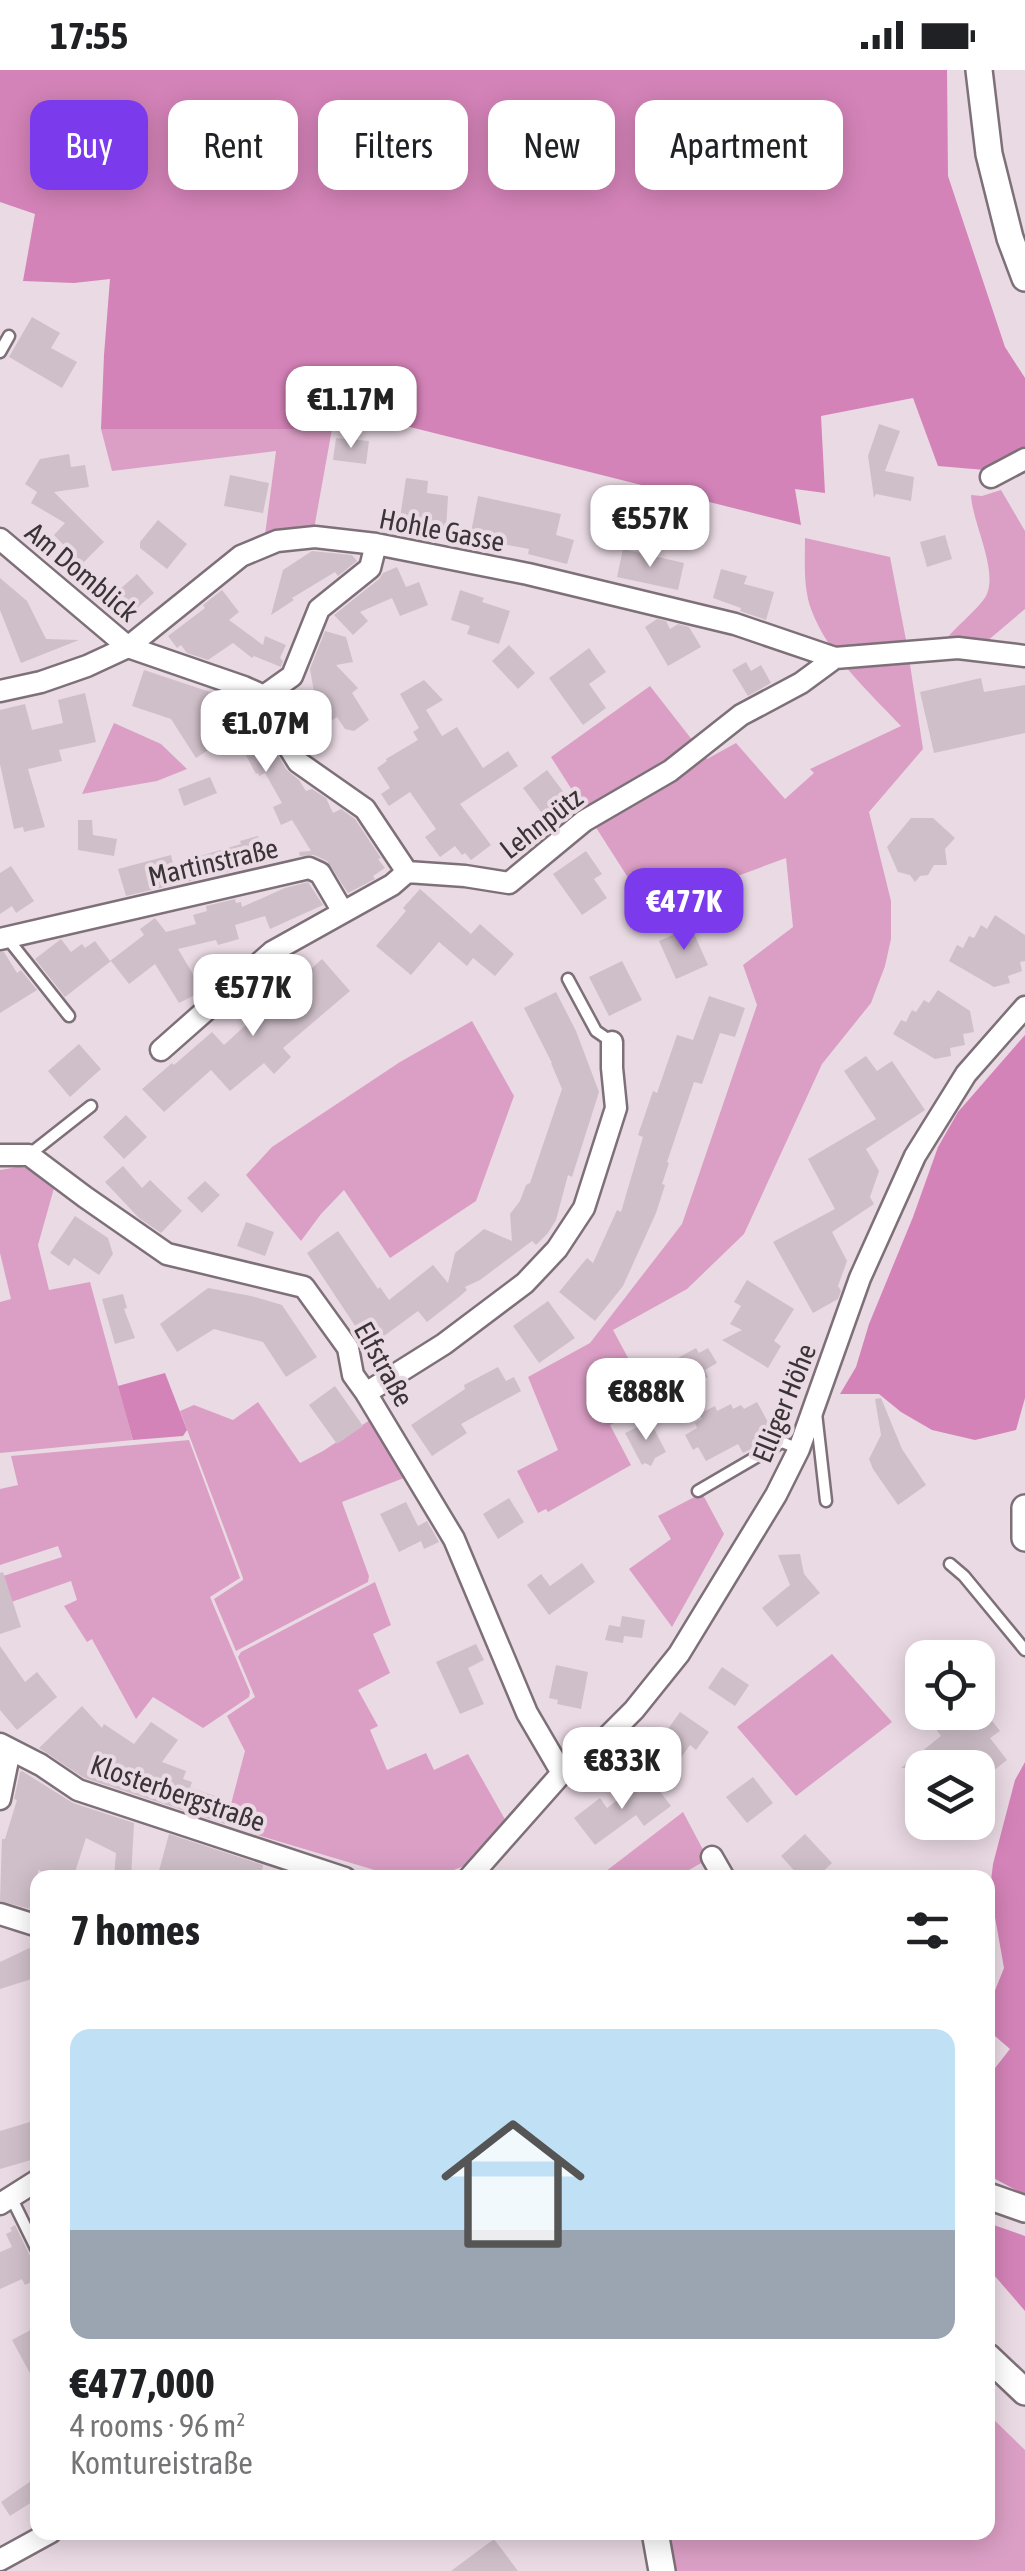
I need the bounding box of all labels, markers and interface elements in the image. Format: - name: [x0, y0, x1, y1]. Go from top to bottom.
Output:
- text: 17:55: [50, 14, 128, 57]
- chip: Buy: [30, 100, 148, 190]
- chip: Rent: [168, 100, 298, 190]
- chip: Filters: [318, 100, 468, 190]
- chip: New: [488, 100, 615, 190]
- chip: Apartment: [635, 100, 843, 190]
- pin: €1.17M: [270, 366, 432, 451]
- text: €1.17M: [308, 380, 394, 417]
- pin: €557K: [580, 485, 720, 570]
- text: €557K: [612, 499, 688, 536]
- street label: Hohle Gasse: [377, 502, 507, 558]
- street label: Am Domblick: [19, 516, 145, 628]
- pin: €1.07M: [185, 690, 347, 775]
- text: €1.07M: [223, 704, 309, 741]
- street label: Lehnpütz: [493, 781, 589, 865]
- street label: Martinstraße: [145, 832, 281, 892]
- pin: €477K: [614, 868, 754, 953]
- text: €477K: [646, 882, 722, 919]
- pin: €577K: [183, 954, 323, 1039]
- text: €577K: [215, 968, 291, 1005]
- street label: Elfstraße: [348, 1316, 420, 1412]
- street label: Elliger Höhe: [746, 1339, 822, 1467]
- pin: €888K: [576, 1358, 716, 1443]
- text: €888K: [608, 1372, 684, 1409]
- map controls: [905, 1640, 995, 1840]
- button: locate: [905, 1640, 995, 1730]
- pin: €833K: [552, 1727, 692, 1812]
- text: €833K: [584, 1741, 660, 1778]
- street label: Klosterbergstraße: [86, 1748, 270, 1838]
- button: layers: [905, 1750, 995, 1840]
- icon: filters: [900, 1903, 955, 1958]
- text: 7 homes: [70, 1906, 200, 1954]
- icon: home: [423, 2094, 603, 2274]
- text: €477,000: [70, 2359, 215, 2407]
- text: 4 rooms · 96 m²: [70, 2407, 245, 2444]
- text: Komtureistraße: [70, 2444, 253, 2481]

